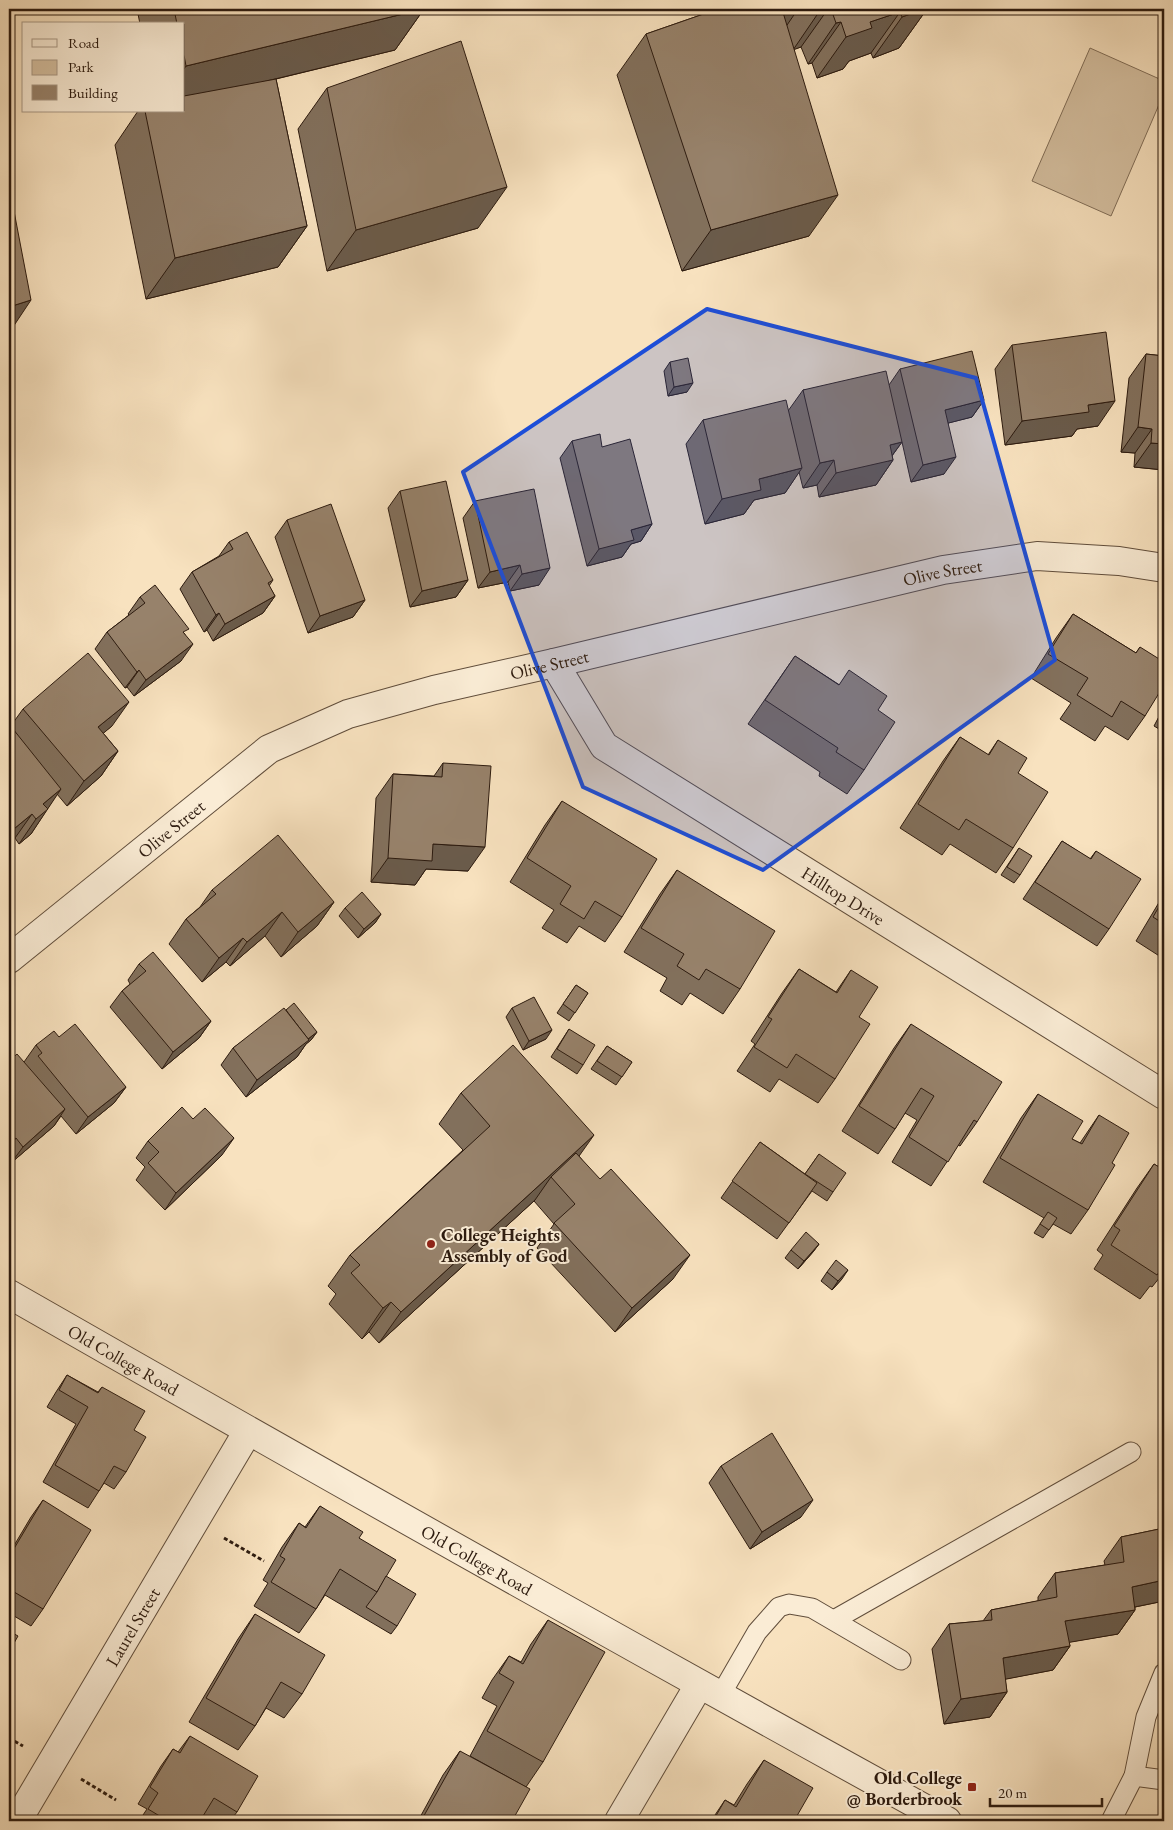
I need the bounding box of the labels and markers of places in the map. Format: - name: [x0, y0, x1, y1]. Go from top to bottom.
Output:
- place label: College Heights Assembly of God: [440, 1223, 568, 1267]
- marker: College Heights Assembly of God: [425, 1238, 437, 1250]
- place label: Old College @ Borderbrook: [847, 1766, 963, 1810]
- marker: Old College @ Borderbrook: [966, 1781, 978, 1793]

